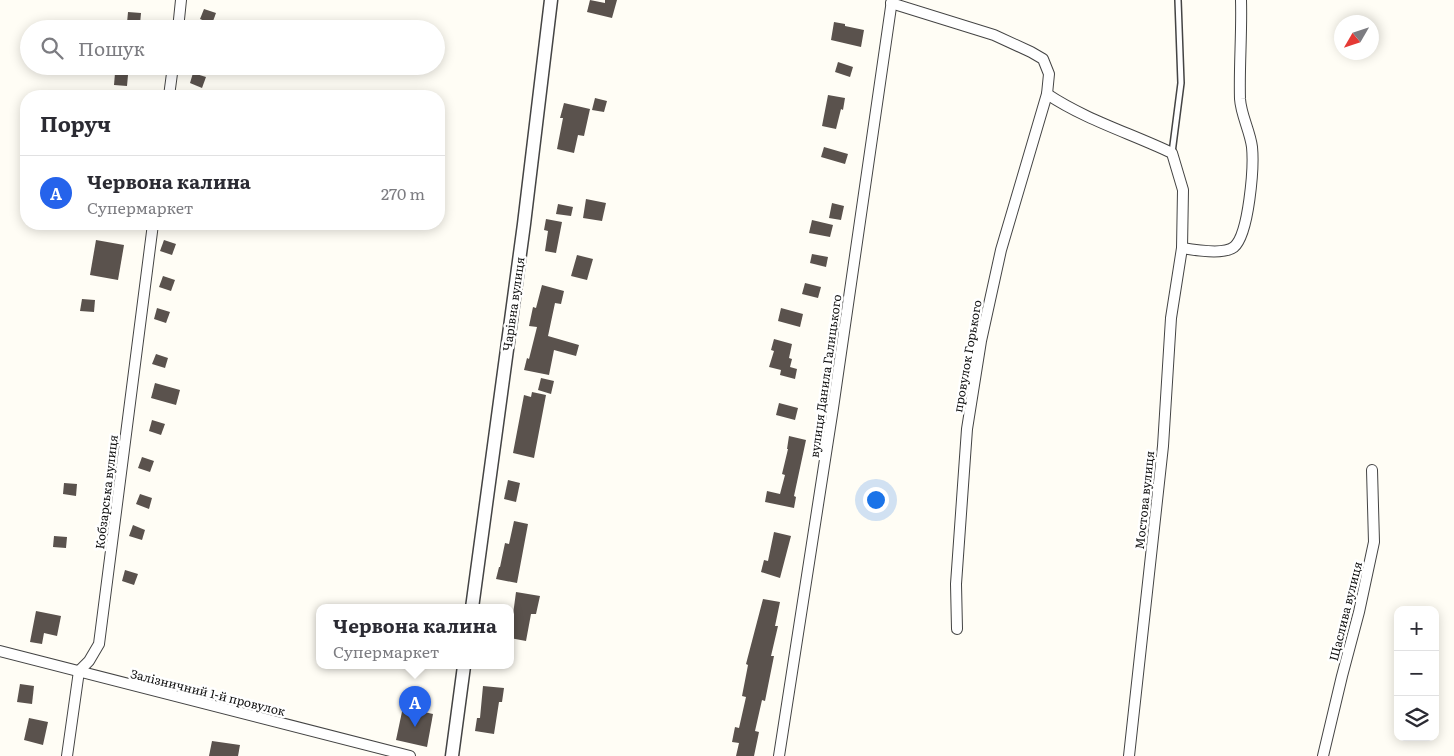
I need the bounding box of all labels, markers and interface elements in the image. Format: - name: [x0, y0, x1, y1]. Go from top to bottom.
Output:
- north arrow: [1334, 15, 1379, 60]
- search box: [20, 20, 445, 75]
- icon: search: [38, 34, 66, 62]
- text: Пошук: [78, 34, 145, 62]
- text: Поруч: [40, 107, 111, 138]
- text: Червона калина: [87, 167, 251, 195]
- text: A: [50, 181, 62, 205]
- text: 270 m: [381, 181, 425, 205]
- text: Супермаркет: [87, 195, 193, 219]
- street label: Чарівна вулиця: [497, 256, 529, 352]
- street label: вулиця Данила Галицького: [805, 293, 845, 459]
- street label: провулок Горького: [948, 298, 986, 414]
- street label: Кобзарська вулиця: [90, 434, 122, 550]
- street label: Мостова вулиця: [1130, 450, 1158, 550]
- your location: [863, 487, 889, 513]
- street label: Щаслива вулиця: [1324, 559, 1366, 663]
- popup: [316, 604, 514, 669]
- map controls: [1394, 606, 1439, 741]
- button: +: [1394, 606, 1439, 651]
- text: Червона калина: [333, 611, 497, 639]
- text: Супермаркет: [333, 639, 439, 663]
- button: −: [1394, 651, 1439, 696]
- street label: Залізничний 1-й провулок: [129, 664, 287, 720]
- pin: A: [399, 686, 431, 727]
- button: layers: [1394, 696, 1439, 741]

